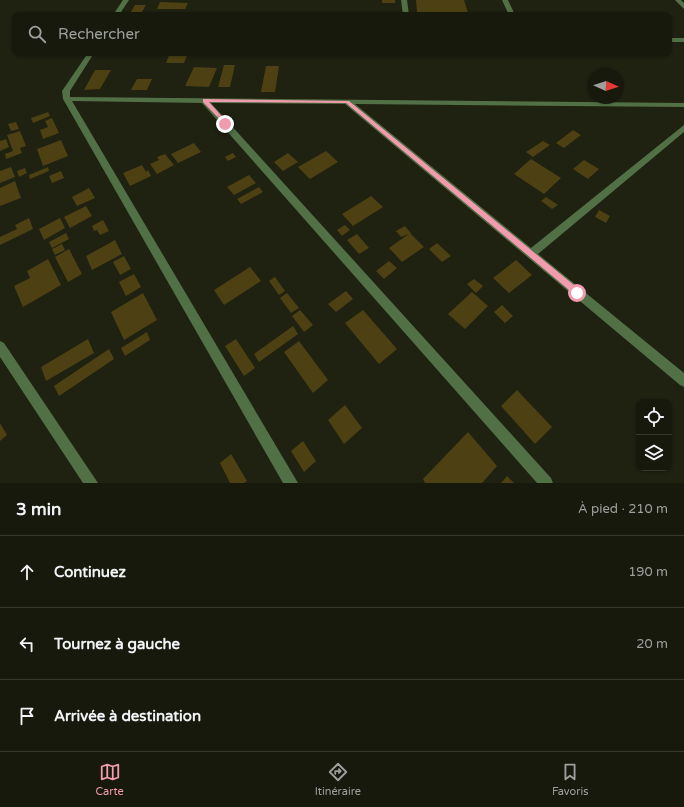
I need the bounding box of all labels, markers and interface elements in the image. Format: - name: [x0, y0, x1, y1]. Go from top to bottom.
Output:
- search box: [12, 12, 672, 56]
- icon: search: [26, 23, 48, 45]
- text: Rechercher: [58, 25, 140, 43]
- north arrow: [588, 68, 624, 104]
- route end: [216, 115, 234, 133]
- route start: [568, 284, 586, 302]
- map controls: [636, 399, 672, 471]
- button: locate: [636, 399, 672, 435]
- button: layers: [636, 435, 672, 471]
- text: 3 min: [16, 499, 61, 520]
- text: À pied · 210 m: [578, 501, 668, 517]
- icon: ahead: [16, 561, 38, 583]
- text: Continuez: [54, 563, 126, 581]
- text: 190 m: [628, 564, 668, 580]
- icon: left: [16, 633, 38, 655]
- text: Tournez à gauche: [54, 635, 180, 653]
- text: 20 m: [636, 636, 668, 652]
- icon: arrive: [16, 705, 38, 727]
- text: Arrivée à destination: [54, 707, 201, 725]
- tab: Carte: [95, 761, 124, 798]
- tab: Itinéraire: [315, 761, 361, 798]
- tab: Favoris: [552, 761, 589, 798]

